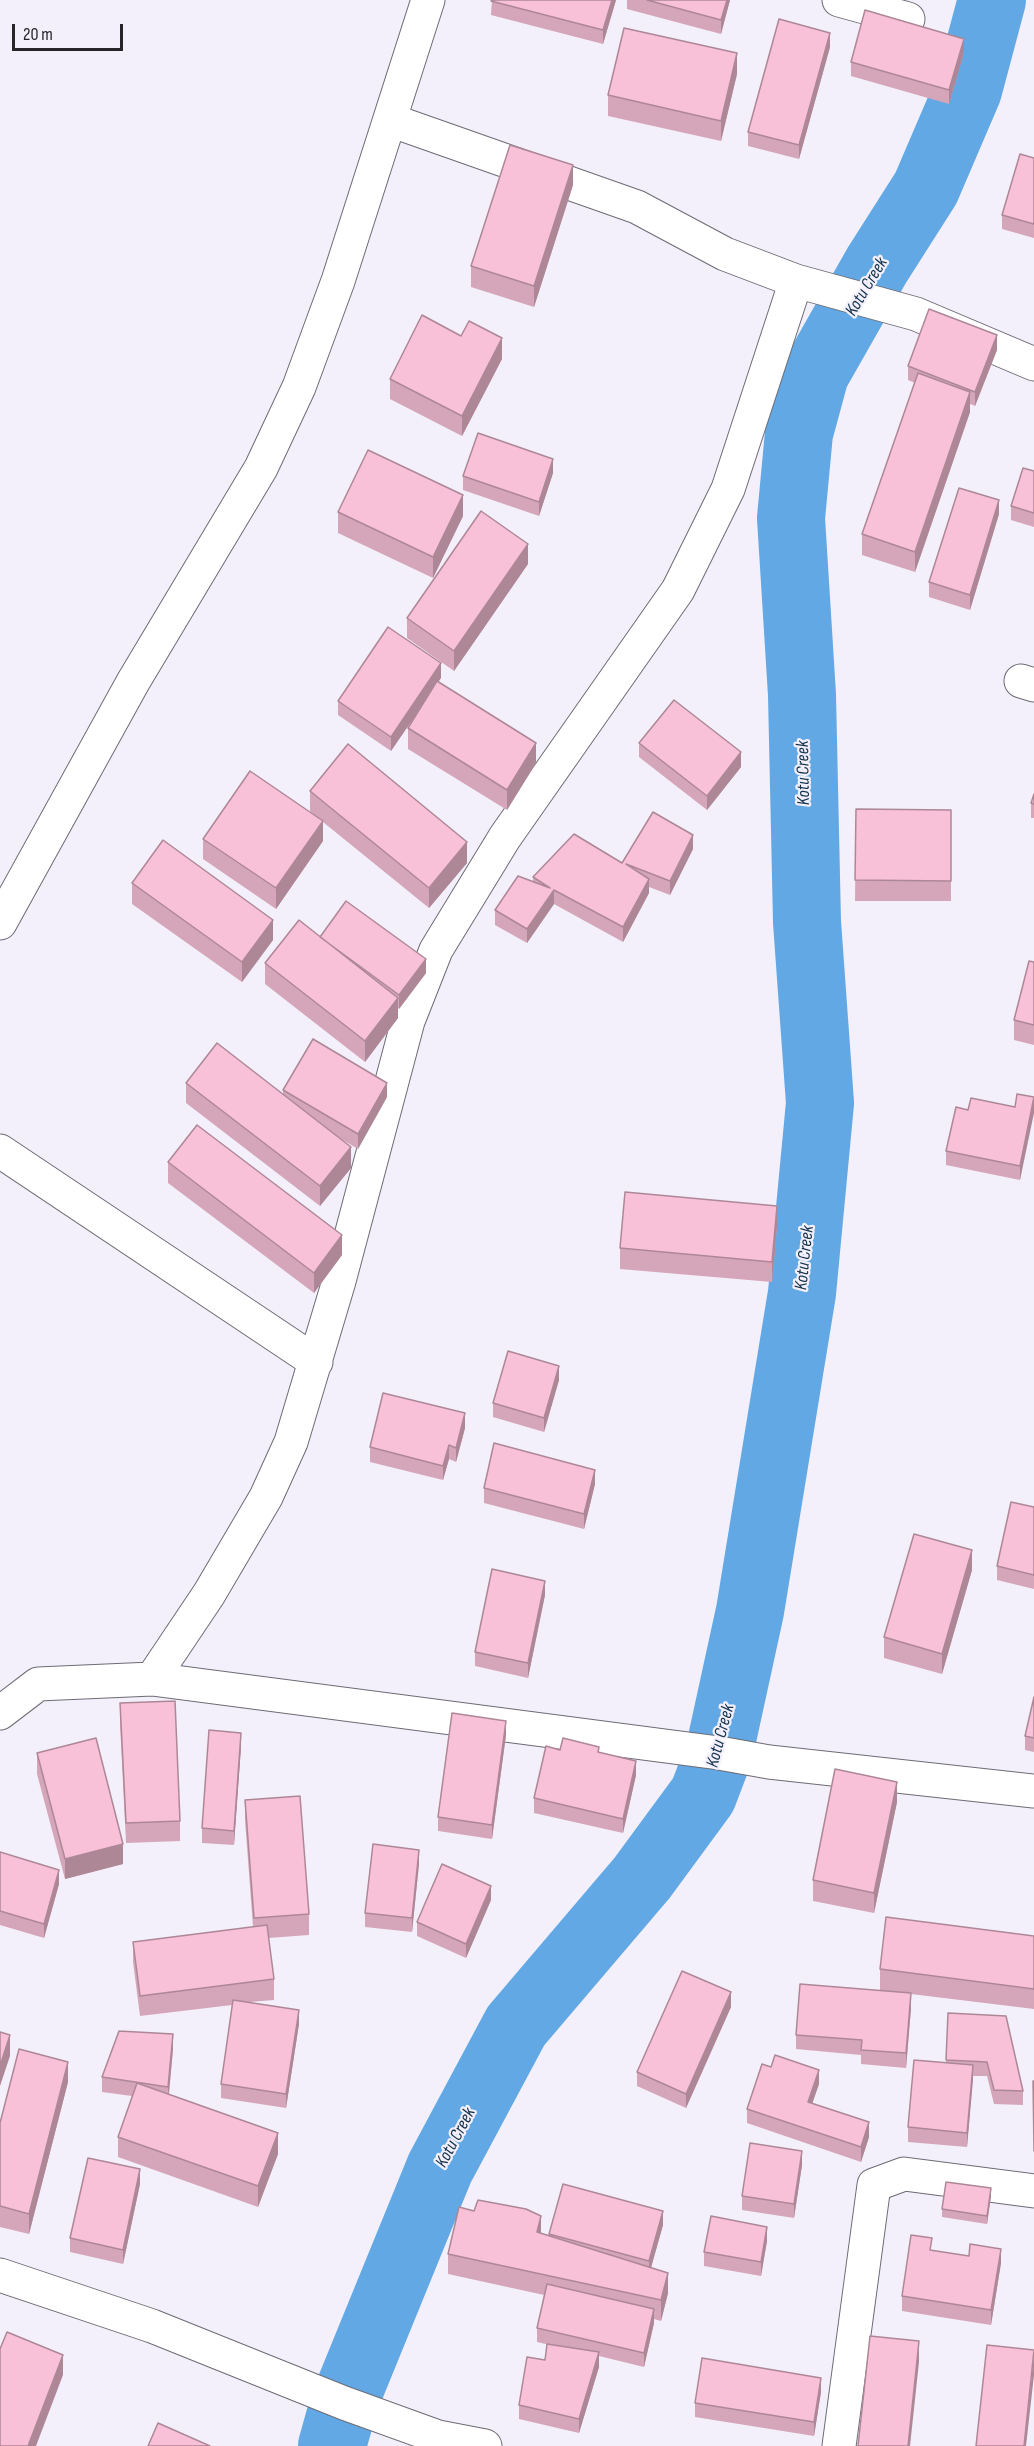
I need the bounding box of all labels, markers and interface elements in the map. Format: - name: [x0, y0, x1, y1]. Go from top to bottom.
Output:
- scale bar: [15, 12, 126, 50]
- text: 20 m: [23, 24, 53, 45]
- water label: Kotu Creek: [841, 254, 893, 320]
- water label: Kotu Creek: [793, 741, 815, 805]
- water label: Kotu Creek: [791, 1225, 819, 1291]
- water label: Kotu Creek: [702, 1702, 740, 1770]
- water label: Kotu Creek: [431, 2104, 481, 2172]

